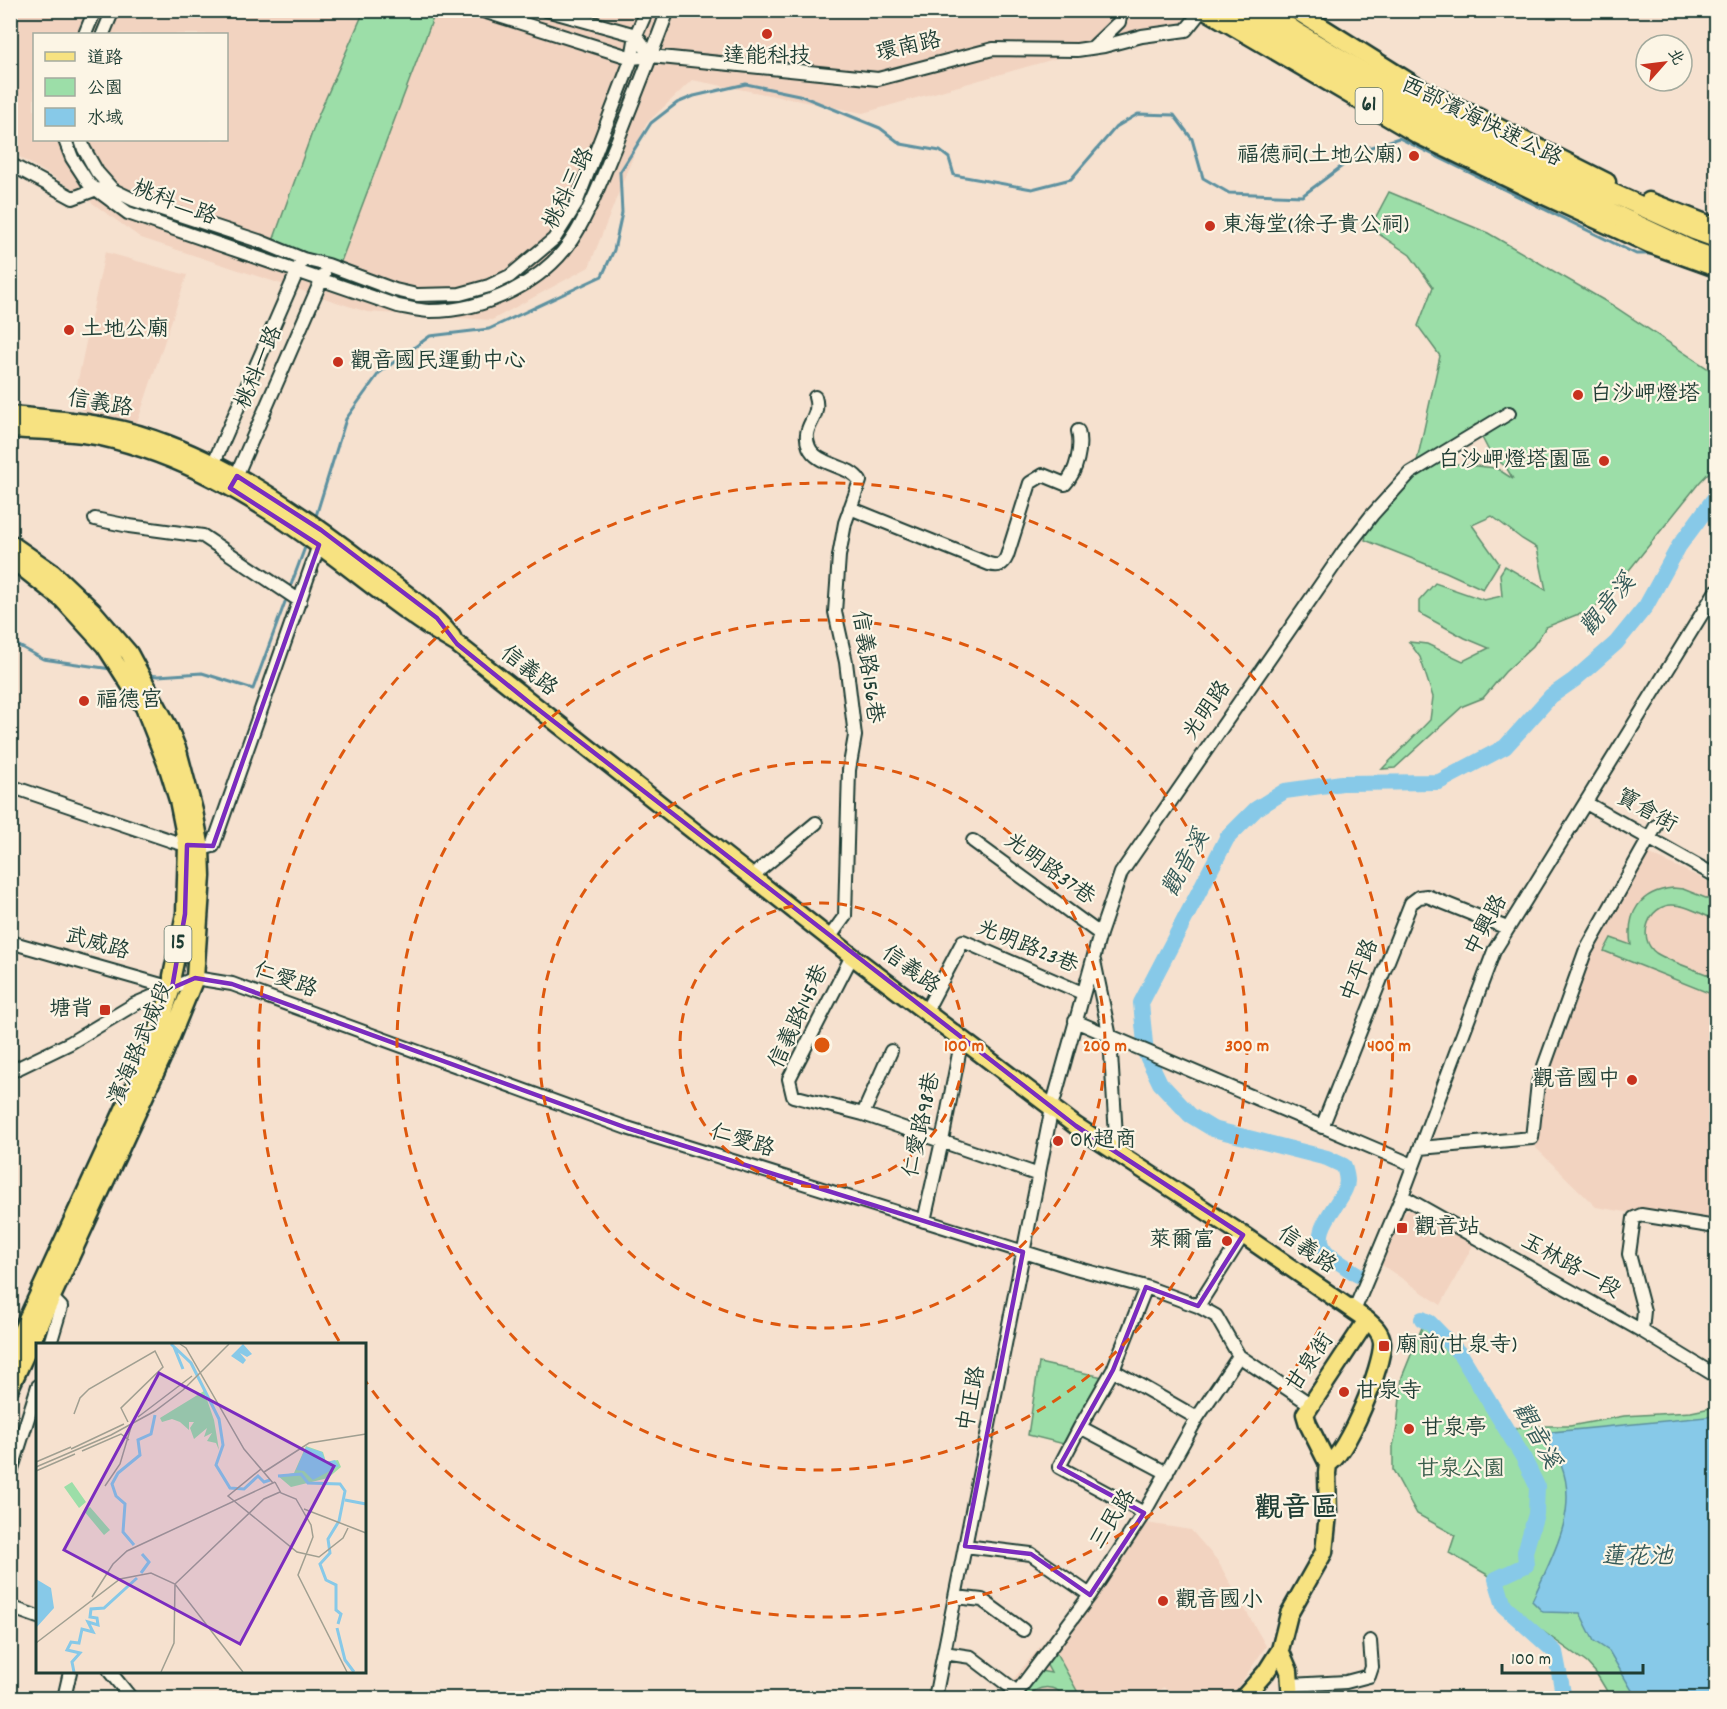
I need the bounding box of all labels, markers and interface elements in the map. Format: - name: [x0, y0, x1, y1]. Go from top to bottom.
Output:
- street label: 環南路: [873, 25, 945, 71]
- marker: 達能科技: [760, 27, 774, 41]
- legend: [33, 33, 228, 141]
- north arrow: [1634, 33, 1694, 93]
- place label: 達能科技: [723, 42, 811, 73]
- text: 北: [1661, 45, 1689, 70]
- text: 道路: [87, 47, 123, 72]
- street label: 西部濱海快速公路: [1395, 70, 1567, 176]
- text: 公園: [87, 77, 123, 102]
- road number: 61: [1356, 88, 1382, 124]
- text: 水域: [87, 107, 123, 132]
- place label: 福德祠(土地公廟): [1237, 141, 1402, 172]
- street label: 桃科三路: [537, 143, 603, 235]
- marker: 福德祠(土地公廟): [1407, 149, 1421, 163]
- street label: 桃科二路: [127, 174, 221, 234]
- place label: 東海堂(徐子貴公祠): [1222, 211, 1409, 242]
- marker: 東海堂(徐子貴公祠): [1203, 219, 1217, 233]
- place label: 土地公廟: [81, 315, 169, 346]
- street label: 桃科一路: [229, 321, 291, 415]
- marker: 土地公廟: [62, 323, 76, 337]
- place label: 觀音國民運動中心: [350, 347, 526, 378]
- marker: 觀音國民運動中心: [331, 355, 345, 369]
- place label: 白沙岬燈塔: [1590, 380, 1700, 411]
- street label: 信義路: [65, 384, 135, 426]
- marker: 白沙岬燈塔: [1571, 388, 1585, 402]
- place label: 白沙岬燈塔園區: [1438, 446, 1592, 477]
- marker: 白沙岬燈塔園區: [1597, 454, 1611, 468]
- water label: 觀音溪: [1573, 566, 1646, 645]
- street label: 信義路156巷: [843, 608, 889, 726]
- street label: 信義路: [493, 639, 563, 705]
- street label: 光明路: [1176, 675, 1240, 747]
- place label: 福德宮: [96, 686, 162, 717]
- marker: 福德宮: [77, 694, 91, 708]
- street label: 寶倉街: [1610, 782, 1682, 842]
- water label: 觀音溪: [1155, 823, 1220, 904]
- street label: 光明路37巷: [997, 826, 1101, 914]
- street label: 中興路: [1458, 890, 1516, 962]
- street label: 光明路23巷: [971, 914, 1083, 982]
- street label: 武威路: [61, 921, 133, 969]
- road number: 15: [164, 926, 192, 962]
- street label: 中平路: [1334, 935, 1388, 1007]
- street label: 信義路: [874, 939, 946, 1003]
- street label: 仁愛路: [249, 955, 321, 1007]
- street label: 信義路145巷: [762, 960, 838, 1074]
- street label: 濱海路武威段: [102, 977, 182, 1111]
- place label: 塘背: [49, 995, 93, 1026]
- marker: 塘背: [98, 1003, 112, 1017]
- centre of rings: [812, 1035, 832, 1055]
- text: 100 m: [944, 1035, 984, 1060]
- text: 200 m: [1083, 1035, 1127, 1060]
- text: 300 m: [1225, 1035, 1269, 1060]
- text: 400 m: [1367, 1035, 1411, 1060]
- place label: 觀音國中: [1532, 1065, 1620, 1096]
- street label: 仁愛路98巷: [897, 1069, 949, 1181]
- marker: 觀音國中: [1625, 1073, 1639, 1087]
- street label: 仁愛路: [706, 1118, 778, 1166]
- place label: OK超商: [1070, 1126, 1137, 1157]
- marker: OK超商: [1051, 1134, 1065, 1148]
- place label: 觀音站: [1414, 1213, 1480, 1244]
- street label: 信義路: [1270, 1219, 1342, 1283]
- marker: 觀音站: [1395, 1221, 1409, 1235]
- place label: 萊爾富: [1149, 1226, 1215, 1257]
- street label: 玉林路一段: [1514, 1227, 1626, 1307]
- marker: 萊爾富: [1220, 1234, 1234, 1248]
- street label: 甘泉街: [1280, 1327, 1342, 1399]
- place label: 廟前(甘泉寺): [1396, 1331, 1517, 1362]
- marker: 廟前(甘泉寺): [1377, 1339, 1391, 1353]
- inset map: [36, 1343, 366, 1673]
- street label: 中正路: [951, 1364, 995, 1434]
- place label: 甘泉寺: [1356, 1377, 1422, 1408]
- marker: 甘泉寺: [1337, 1385, 1351, 1399]
- water label: 觀音溪: [1503, 1396, 1568, 1477]
- place label: 甘泉亭: [1421, 1414, 1487, 1445]
- marker: 甘泉亭: [1402, 1422, 1416, 1436]
- park label: 甘泉公園: [1417, 1455, 1505, 1486]
- street label: 三民路: [1083, 1484, 1145, 1556]
- district label: 觀音區: [1254, 1491, 1338, 1531]
- water label: 蓮花池: [1601, 1541, 1674, 1575]
- place label: 觀音國小: [1175, 1586, 1263, 1617]
- marker: 觀音國小: [1156, 1594, 1170, 1608]
- scale bar: [1502, 1637, 1643, 1675]
- text: 100 m: [1511, 1648, 1551, 1673]

